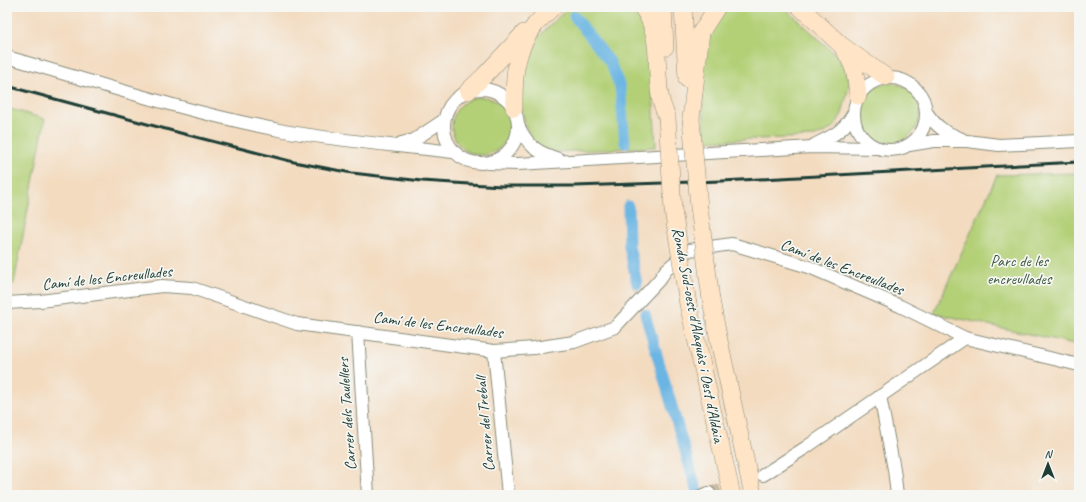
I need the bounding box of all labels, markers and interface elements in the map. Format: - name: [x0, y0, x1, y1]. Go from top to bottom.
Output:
- street label: Ronda Sud-oest d'Alaquàs i Oest d'Aldaia: [667, 226, 729, 446]
- street label: Camí de les Encreullades: [778, 234, 908, 300]
- park label: Parc de les encreullades: [987, 251, 1053, 289]
- street label: Camí de les Encreullades: [41, 261, 174, 295]
- street label: Camí de les Encreullades: [372, 307, 505, 343]
- street label: Carrer dels Taulellers: [333, 355, 361, 471]
- street label: Carrer del Treball: [471, 372, 499, 472]
- north arrow: [1028, 444, 1068, 484]
- text: N: [1045, 447, 1054, 461]

